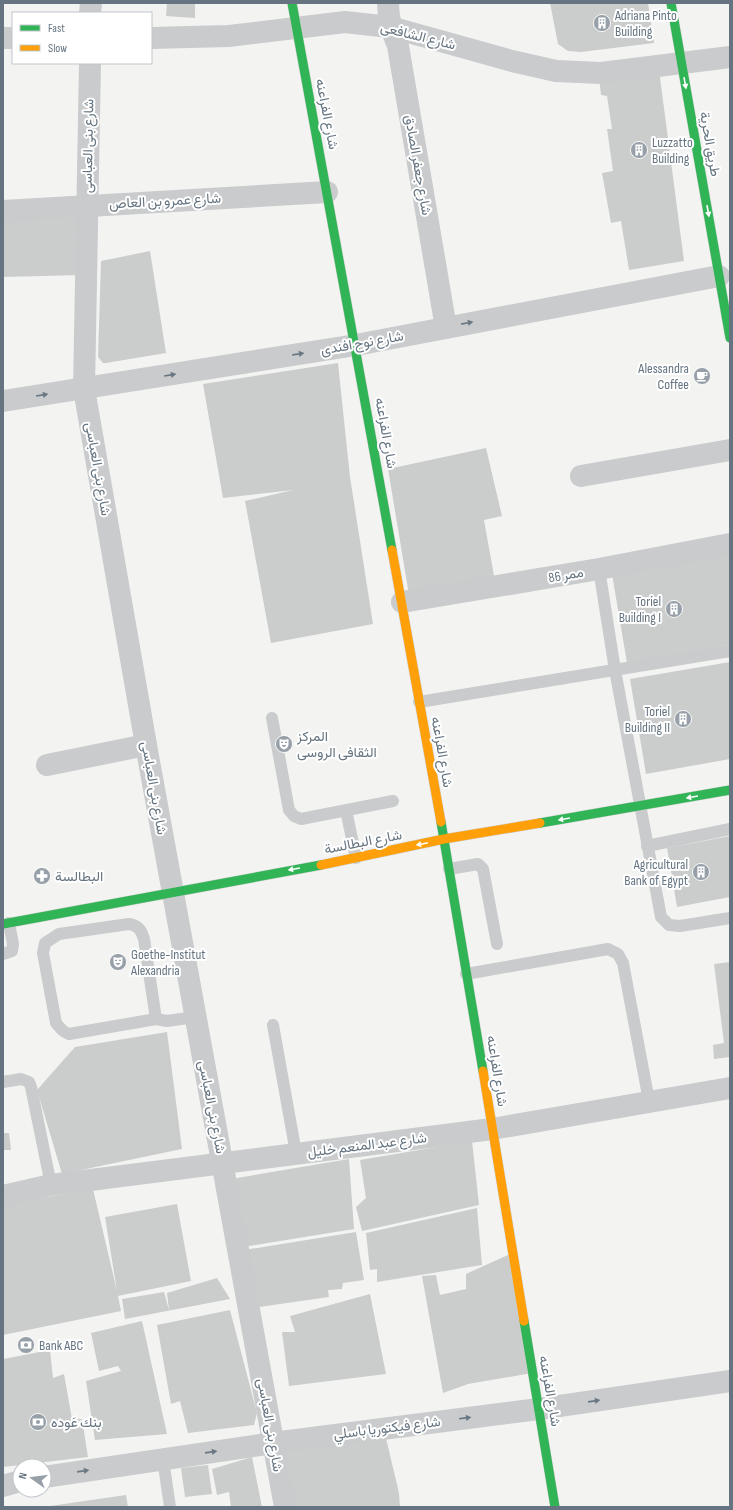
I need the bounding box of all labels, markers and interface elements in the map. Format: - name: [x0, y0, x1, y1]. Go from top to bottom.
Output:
- place label: Adriana Pinto Building: [614, 7, 677, 40]
- legend: [12, 12, 152, 64]
- building icon: Adriana Pinto Building: [592, 13, 612, 33]
- street label: شارع الشافعى: [378, 18, 457, 55]
- text: Fast: [48, 21, 65, 36]
- text: Slow: [48, 41, 67, 56]
- street label: شارع الفراعنه: [310, 77, 342, 151]
- one-way arrow: [683, 77, 689, 89]
- street label: شارع بنى العباسى: [79, 99, 99, 193]
- street label: طريق الحرية: [696, 110, 724, 178]
- street label: شارع جعفر الصادق: [399, 113, 435, 217]
- place label: Luzzatto Building: [652, 134, 693, 167]
- building icon: Luzzatto Building: [629, 140, 649, 160]
- street label: شارع عمرو بن العاص: [109, 190, 222, 214]
- one-way arrow: [705, 205, 711, 217]
- one-way arrow: [461, 320, 474, 326]
- street label: شارع نوح افندى: [319, 327, 405, 361]
- one-way arrow: [292, 351, 304, 357]
- place label: Alessandra Coffee: [637, 360, 689, 393]
- cafe icon: Alessandra Coffee: [692, 366, 712, 386]
- one-way arrow: [164, 372, 176, 378]
- one-way arrow: [35, 392, 48, 398]
- street label: شارع الفراعنه: [369, 396, 401, 470]
- street label: شارع بنى العباسى: [79, 421, 115, 517]
- street label: ممر 86: [547, 564, 585, 586]
- place label: Toriel Building I: [619, 593, 661, 626]
- building icon: Toriel Building I: [664, 599, 684, 619]
- place label: Toriel Building II: [625, 703, 670, 736]
- building icon: Toriel Building II: [673, 709, 693, 729]
- street label: شارع الفراعنه: [425, 715, 457, 789]
- place label: المركز الثقافى الروسى: [296, 728, 377, 761]
- theatre icon: المركز الثقافى الروسى: [274, 734, 294, 754]
- street label: شارع بنى العباسى: [135, 740, 171, 836]
- one-way arrow: [686, 794, 698, 800]
- one-way arrow: [557, 816, 570, 822]
- street label: شارع البطالسة: [323, 826, 404, 860]
- one-way arrow: [416, 841, 428, 847]
- place label: Agricultural Bank of Egypt: [624, 856, 688, 889]
- building icon: Agricultural Bank of Egypt: [691, 862, 711, 882]
- pharmacy icon: البطالسة: [32, 866, 52, 886]
- one-way arrow: [288, 867, 300, 873]
- place label: البطالسة: [55, 868, 103, 885]
- place label: Goethe-Institut Alexandria: [130, 946, 206, 979]
- theatre icon: Goethe-Institut Alexandria: [108, 952, 128, 972]
- street label: شارع الفراعنه: [481, 1034, 511, 1108]
- street label: شارع بنى العباسى: [193, 1059, 229, 1155]
- street label: شارع عبد المنعم خليل: [306, 1129, 428, 1163]
- bank icon: Bank ABC: [16, 1335, 36, 1355]
- place label: Bank ABC: [39, 1337, 83, 1354]
- street label: شارع الفراعنه: [533, 1354, 565, 1428]
- street label: شارع بنى العباسى: [251, 1377, 287, 1473]
- one-way arrow: [588, 1398, 600, 1404]
- bank icon: بنك عَوده: [28, 1412, 48, 1432]
- street label: شارع فيكتوريا باسلي: [333, 1413, 442, 1446]
- place label: بنك عَوده: [51, 1414, 102, 1431]
- one-way arrow: [459, 1415, 471, 1421]
- one-way arrow: [205, 1449, 217, 1455]
- north arrow: [12, 1458, 52, 1498]
- one-way arrow: [76, 1468, 89, 1474]
- text: N: [16, 1471, 30, 1480]

